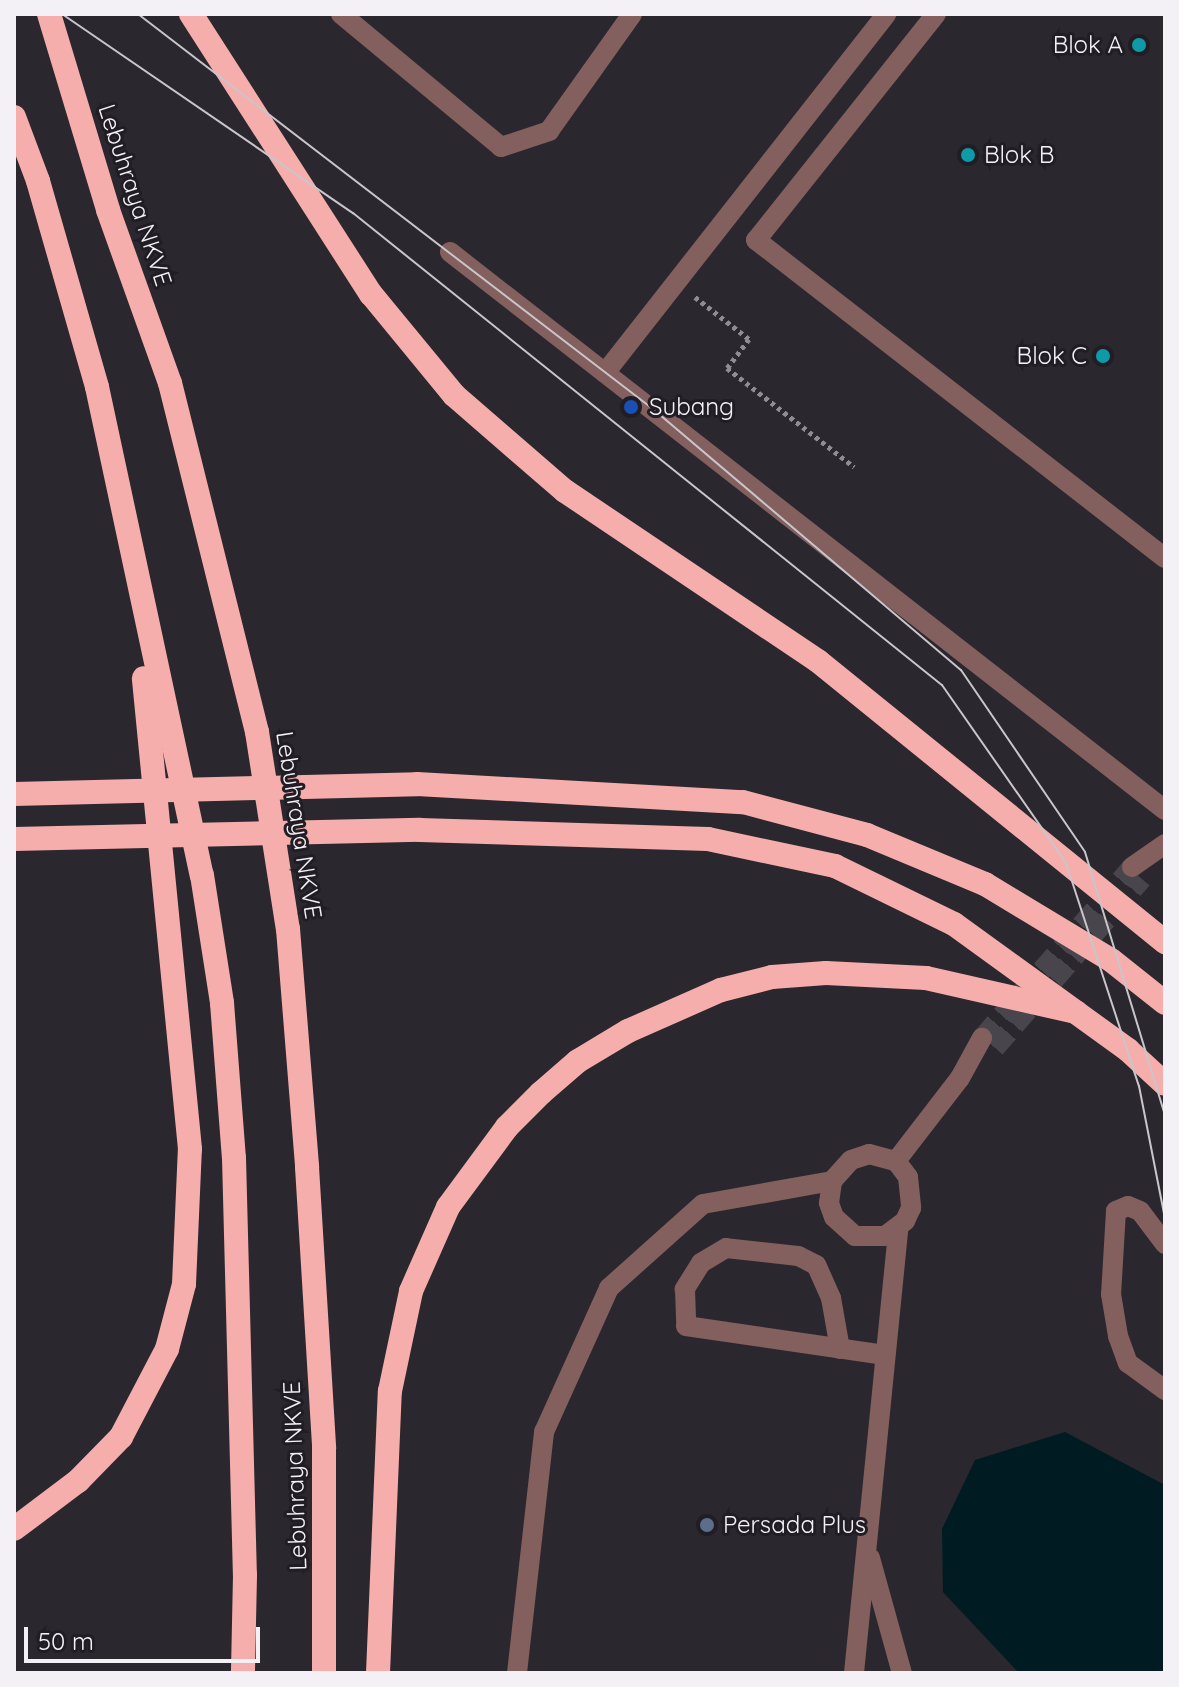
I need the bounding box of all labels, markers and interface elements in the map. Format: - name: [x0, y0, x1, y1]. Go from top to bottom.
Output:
- place label: Blok A: [1053, 31, 1123, 59]
- marker: Blok A: [1130, 36, 1148, 54]
- street label: Lebuhraya NKVE: [92, 100, 178, 290]
- place label: Blok B: [984, 141, 1054, 169]
- marker: Blok B: [959, 146, 977, 164]
- place label: Blok C: [1017, 342, 1087, 370]
- marker: Blok C: [1094, 347, 1112, 365]
- place label: Subang: [649, 393, 734, 421]
- marker: Subang: [620, 396, 642, 418]
- street label: Lebuhraya NKVE: [270, 729, 328, 921]
- street label: Lebuhraya NKVE: [277, 1381, 313, 1571]
- place label: Persada Plus: [723, 1511, 866, 1539]
- marker: Persada Plus: [698, 1516, 716, 1534]
- scale bar: [28, 1611, 264, 1661]
- text: 50 m: [38, 1626, 94, 1656]

